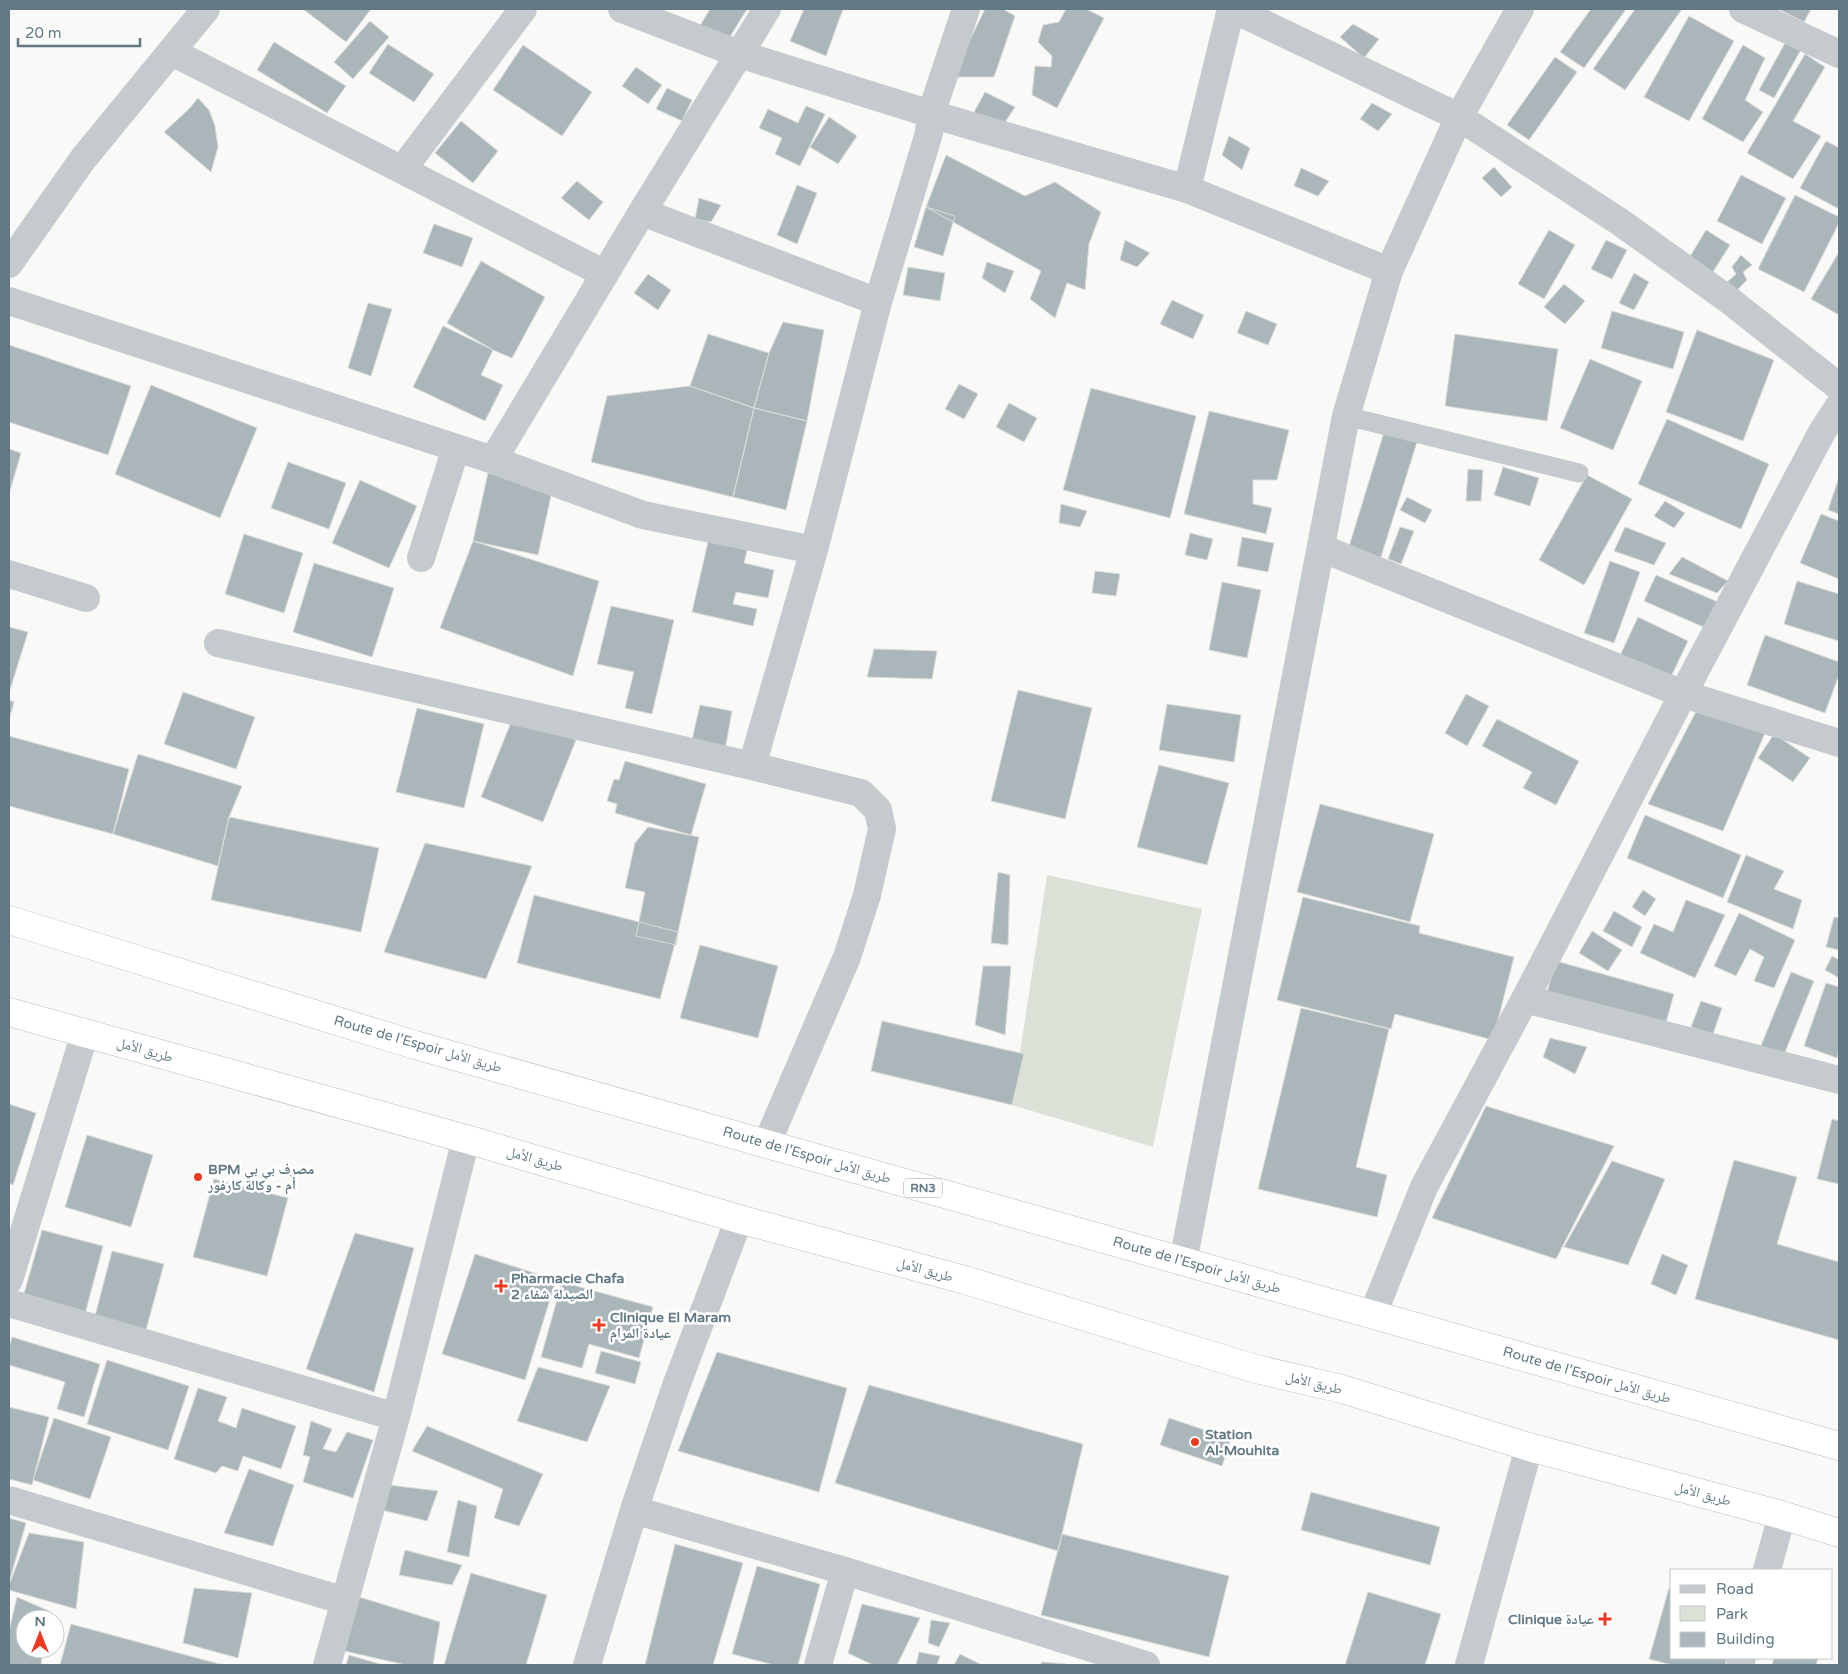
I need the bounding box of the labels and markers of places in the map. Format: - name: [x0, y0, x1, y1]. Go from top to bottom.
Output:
- place label: BPM مصرف بي بي أم - وكالة كارفور: [207, 1161, 314, 1195]
- marker: BPM مصرف بي بي أم - وكالة كارفور: [192, 1171, 204, 1183]
- place label: Pharmacie Chafa 2 الصيدلة شفاء: [511, 1270, 624, 1303]
- marker: Pharmacie Chafa 2 الصيدلة شفاء: [495, 1280, 507, 1292]
- place label: Clinique El Maram عيادة المرام: [610, 1309, 731, 1343]
- marker: Clinique El Maram عيادة المرام: [592, 1318, 606, 1332]
- place label: Station Al-Mouhita: [1205, 1426, 1279, 1459]
- marker: Station Al-Mouhita: [1189, 1436, 1201, 1448]
- place label: Clinique عيادة: [1508, 1611, 1594, 1628]
- marker: Clinique عيادة: [1598, 1612, 1612, 1626]

